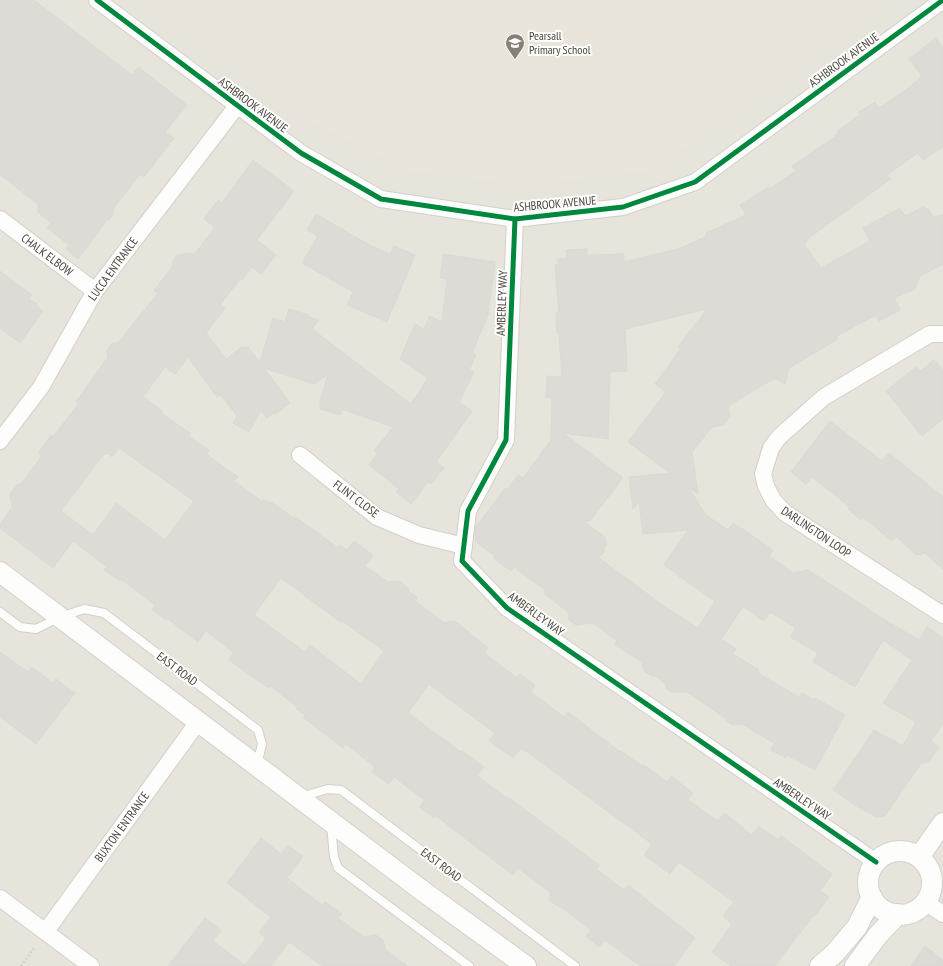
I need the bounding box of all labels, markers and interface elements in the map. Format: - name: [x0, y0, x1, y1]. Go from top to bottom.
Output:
- place label: Pearsall Primary School: [529, 28, 591, 57]
- street label: ASHBROOK AVENUE: [806, 29, 882, 90]
- school or university icon: Pearsall Primary School: [504, 32, 526, 60]
- street label: ASHBROOK AVENUE: [216, 74, 291, 136]
- street label: ASHBROOK AVENUE: [513, 192, 597, 215]
- street label: CHALK ELBOW: [18, 230, 76, 279]
- street label: LUCCA ENTRANCE: [85, 234, 141, 303]
- street label: AMBERLEY WAY: [493, 269, 510, 336]
- street label: FLINT CLOSE: [330, 477, 382, 521]
- street label: DARLINGTON LOOP: [779, 503, 855, 561]
- street label: AMBERLEY WAY: [505, 588, 568, 639]
- street label: EAST ROAD: [154, 648, 201, 689]
- street label: AMBERLEY WAY: [771, 774, 834, 823]
- street label: BUXTON ENTRANCE: [91, 789, 152, 865]
- street label: EAST ROAD: [418, 844, 465, 885]

